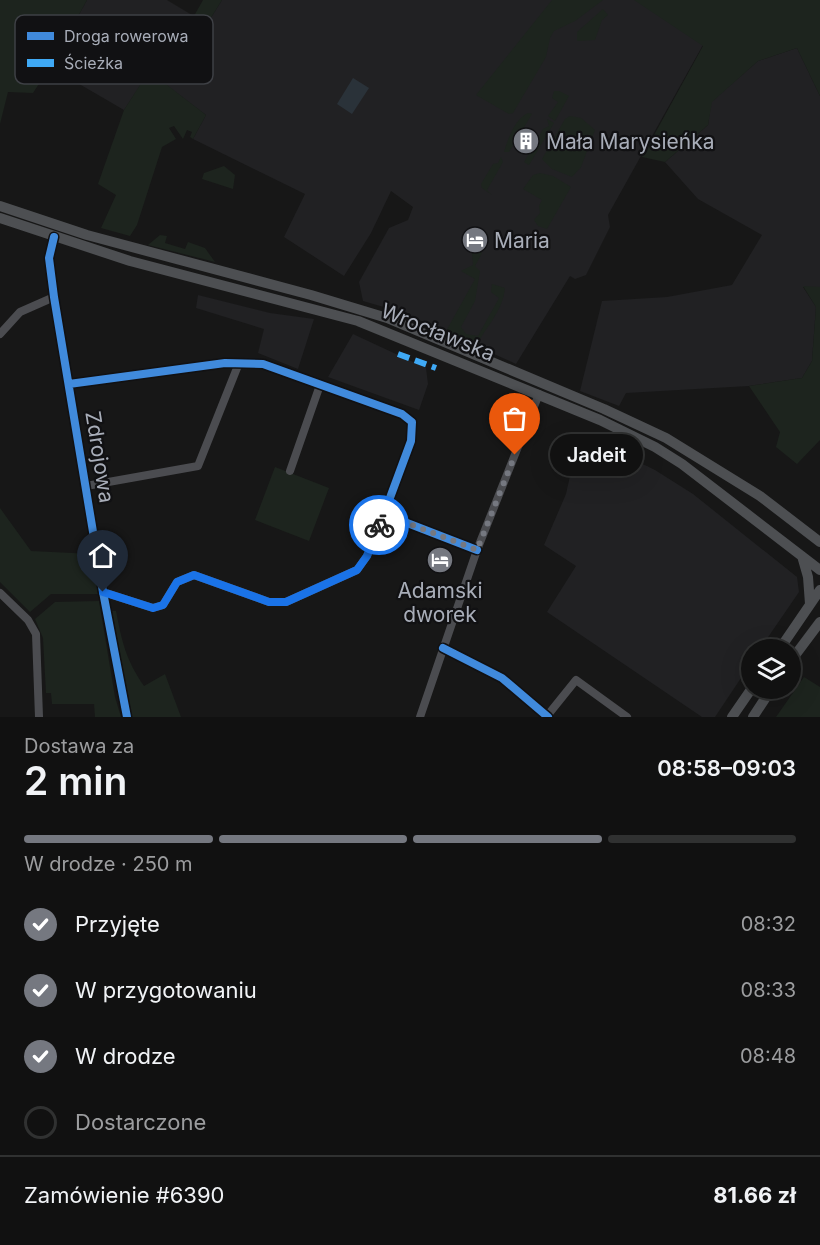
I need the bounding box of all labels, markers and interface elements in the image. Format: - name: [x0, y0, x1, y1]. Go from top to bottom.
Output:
- legend: [15, 15, 213, 84]
- text: Droga rowerowa: [64, 26, 189, 46]
- text: Ścieżka: [64, 53, 123, 73]
- building icon: Mała Marysieńka: [511, 126, 541, 156]
- place label: Mała Marysieńka: [546, 129, 714, 154]
- hotel icon: Maria: [460, 225, 490, 255]
- place label: Maria: [494, 228, 550, 253]
- street label: Wrocławska: [377, 298, 499, 366]
- pin: [489, 393, 540, 455]
- icon: bag: [498, 402, 531, 435]
- street label: Zdrojowa: [80, 409, 120, 505]
- callout: Jadeit: [551, 434, 644, 476]
- text: Jadeit: [567, 443, 626, 467]
- courier: [349, 495, 409, 555]
- icon: bike: [363, 509, 396, 542]
- pin: [77, 530, 128, 592]
- icon: home: [86, 539, 119, 572]
- hotel icon: Adamski dworek: [425, 545, 455, 575]
- place label: Adamski dworek: [397, 578, 483, 627]
- map controls: [741, 639, 801, 699]
- button: layers: [741, 639, 801, 699]
- text: Dostawa za: [24, 734, 134, 758]
- text: 08:58–09:03: [657, 755, 796, 781]
- text: 2 min: [24, 757, 127, 804]
- text: W drodze · 250 m: [24, 852, 193, 876]
- icon: check: [24, 908, 57, 941]
- text: Przyjęte: [75, 911, 160, 937]
- text: 08:32: [741, 912, 796, 936]
- icon: check: [24, 974, 57, 1007]
- text: W przygotowaniu: [75, 977, 257, 1003]
- text: 08:33: [741, 978, 796, 1002]
- icon: check: [24, 1040, 57, 1073]
- text: W drodze: [75, 1043, 176, 1069]
- text: 08:48: [740, 1044, 796, 1068]
- text: Dostarczone: [75, 1109, 206, 1135]
- text: Zamówienie #6390: [24, 1182, 224, 1208]
- text: 81.66 zł: [713, 1182, 796, 1208]

